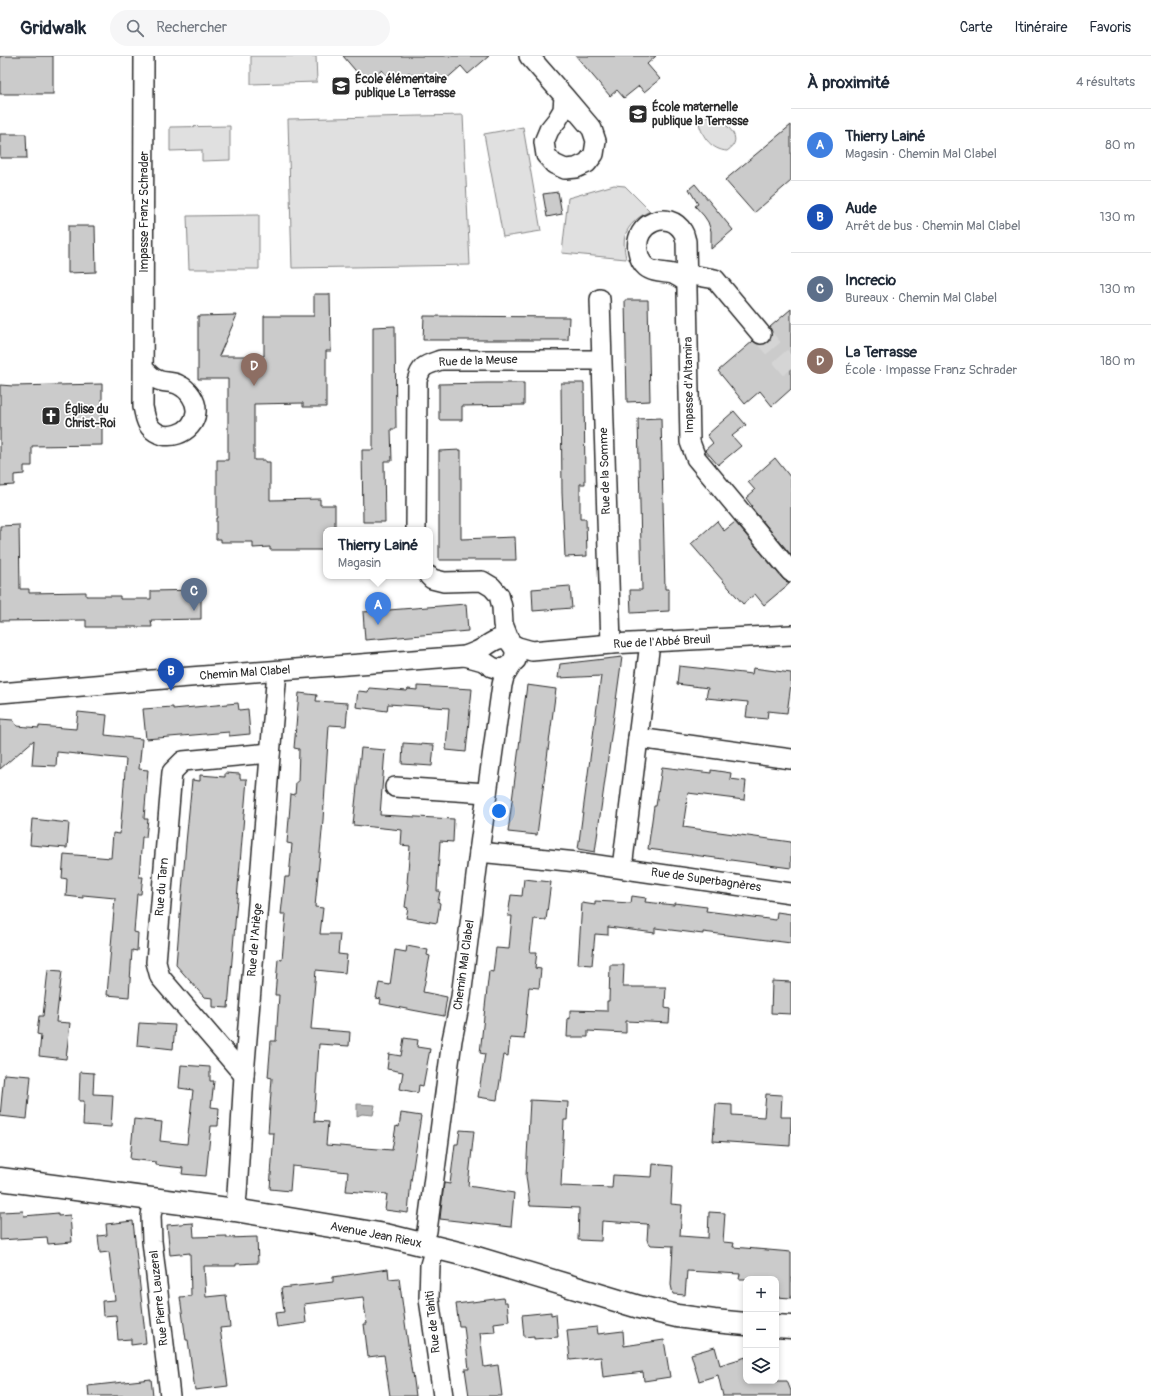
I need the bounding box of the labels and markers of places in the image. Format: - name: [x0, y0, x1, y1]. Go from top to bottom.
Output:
- place label: École élémentaire publique La Terrasse: [355, 71, 456, 101]
- school or university icon: École élémentaire publique La Terrasse: [330, 75, 352, 97]
- place label: École maternelle publique la Terrasse: [652, 99, 750, 129]
- school or university icon: École maternelle publique la Terrasse: [627, 103, 649, 125]
- pin: D: [241, 353, 267, 386]
- place label: Église du Christ-Roi: [65, 401, 115, 431]
- church icon: Église du Christ-Roi: [40, 405, 62, 427]
- pin: C: [181, 578, 207, 611]
- pin: A: [365, 592, 391, 625]
- pin: B: [158, 658, 184, 691]

